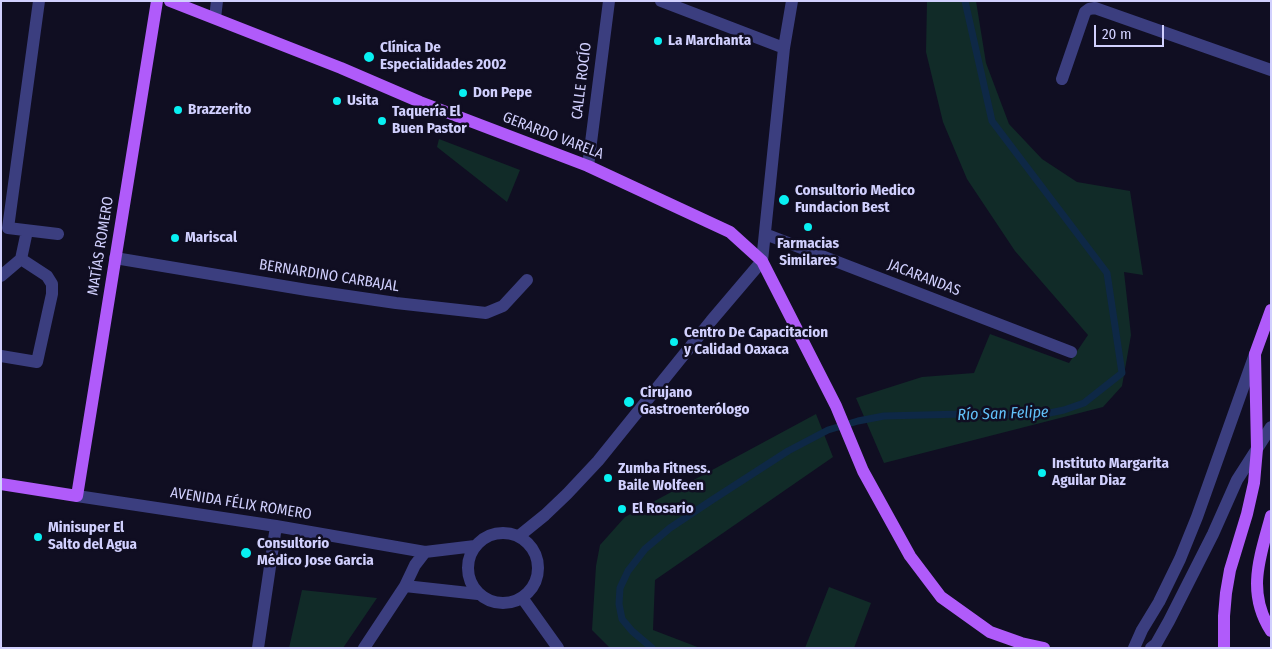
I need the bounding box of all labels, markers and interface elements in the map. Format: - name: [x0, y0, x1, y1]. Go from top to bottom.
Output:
- scale bar: [1097, 15, 1167, 47]
- text: 20 m: [1102, 25, 1132, 43]
- place label: La Marchanta: [668, 32, 751, 50]
- marker: La Marchanta: [652, 35, 664, 47]
- place label: Clínica De Especialidades 2002: [380, 39, 506, 74]
- street label: CALLE ROCÍO: [568, 41, 596, 121]
- marker: Clínica De Especialidades 2002: [362, 50, 376, 64]
- place label: Don Pepe: [473, 84, 532, 102]
- marker: Don Pepe: [457, 87, 469, 99]
- place label: Usita: [347, 92, 379, 110]
- marker: Usita: [331, 95, 343, 107]
- place label: Brazzerito: [188, 101, 251, 119]
- place label: Taquería El Buen Pastor: [392, 103, 467, 138]
- marker: Brazzerito: [172, 104, 184, 116]
- street label: GERARDO VARELA: [500, 108, 606, 164]
- marker: Taquería El Buen Pastor: [376, 115, 388, 127]
- place label: Consultorio Medico Fundacion Best: [795, 182, 915, 217]
- marker: Consultorio Medico Fundacion Best: [777, 193, 791, 207]
- street label: MATÍAS ROMERO: [84, 195, 118, 297]
- marker: Farmacias Similares: [802, 221, 814, 233]
- place label: Mariscal: [185, 229, 237, 247]
- marker: Mariscal: [169, 232, 181, 244]
- place label: Farmacias Similares: [777, 235, 839, 270]
- street label: BERNARDINO CARBAJAL: [258, 256, 400, 296]
- street label: JACARANDAS: [885, 256, 963, 300]
- place label: Centro De Capacitacion y Calidad Oaxaca: [684, 324, 828, 359]
- marker: Centro De Capacitacion y Calidad Oaxaca: [668, 336, 680, 348]
- place label: Cirujano Gastroenterólogo: [640, 384, 749, 419]
- marker: Cirujano Gastroenterólogo: [622, 395, 636, 409]
- water label: Río San Felipe: [957, 403, 1049, 425]
- place label: Instituto Margarita Aguilar Diaz: [1052, 455, 1169, 490]
- place label: Zumba Fitness. Baile Wolfeen: [618, 460, 710, 495]
- marker: Instituto Margarita Aguilar Diaz: [1036, 467, 1048, 479]
- marker: Zumba Fitness. Baile Wolfeen: [602, 472, 614, 484]
- street label: AVENIDA FÉLIX ROMERO: [169, 484, 313, 524]
- place label: El Rosario: [632, 500, 694, 518]
- marker: El Rosario: [616, 503, 628, 515]
- place label: Minisuper El Salto del Agua: [48, 519, 137, 554]
- marker: Minisuper El Salto del Agua: [32, 531, 44, 543]
- place label: Consultorio Médico Jose Garcia: [257, 535, 374, 570]
- marker: Consultorio Médico Jose Garcia: [239, 546, 253, 560]

